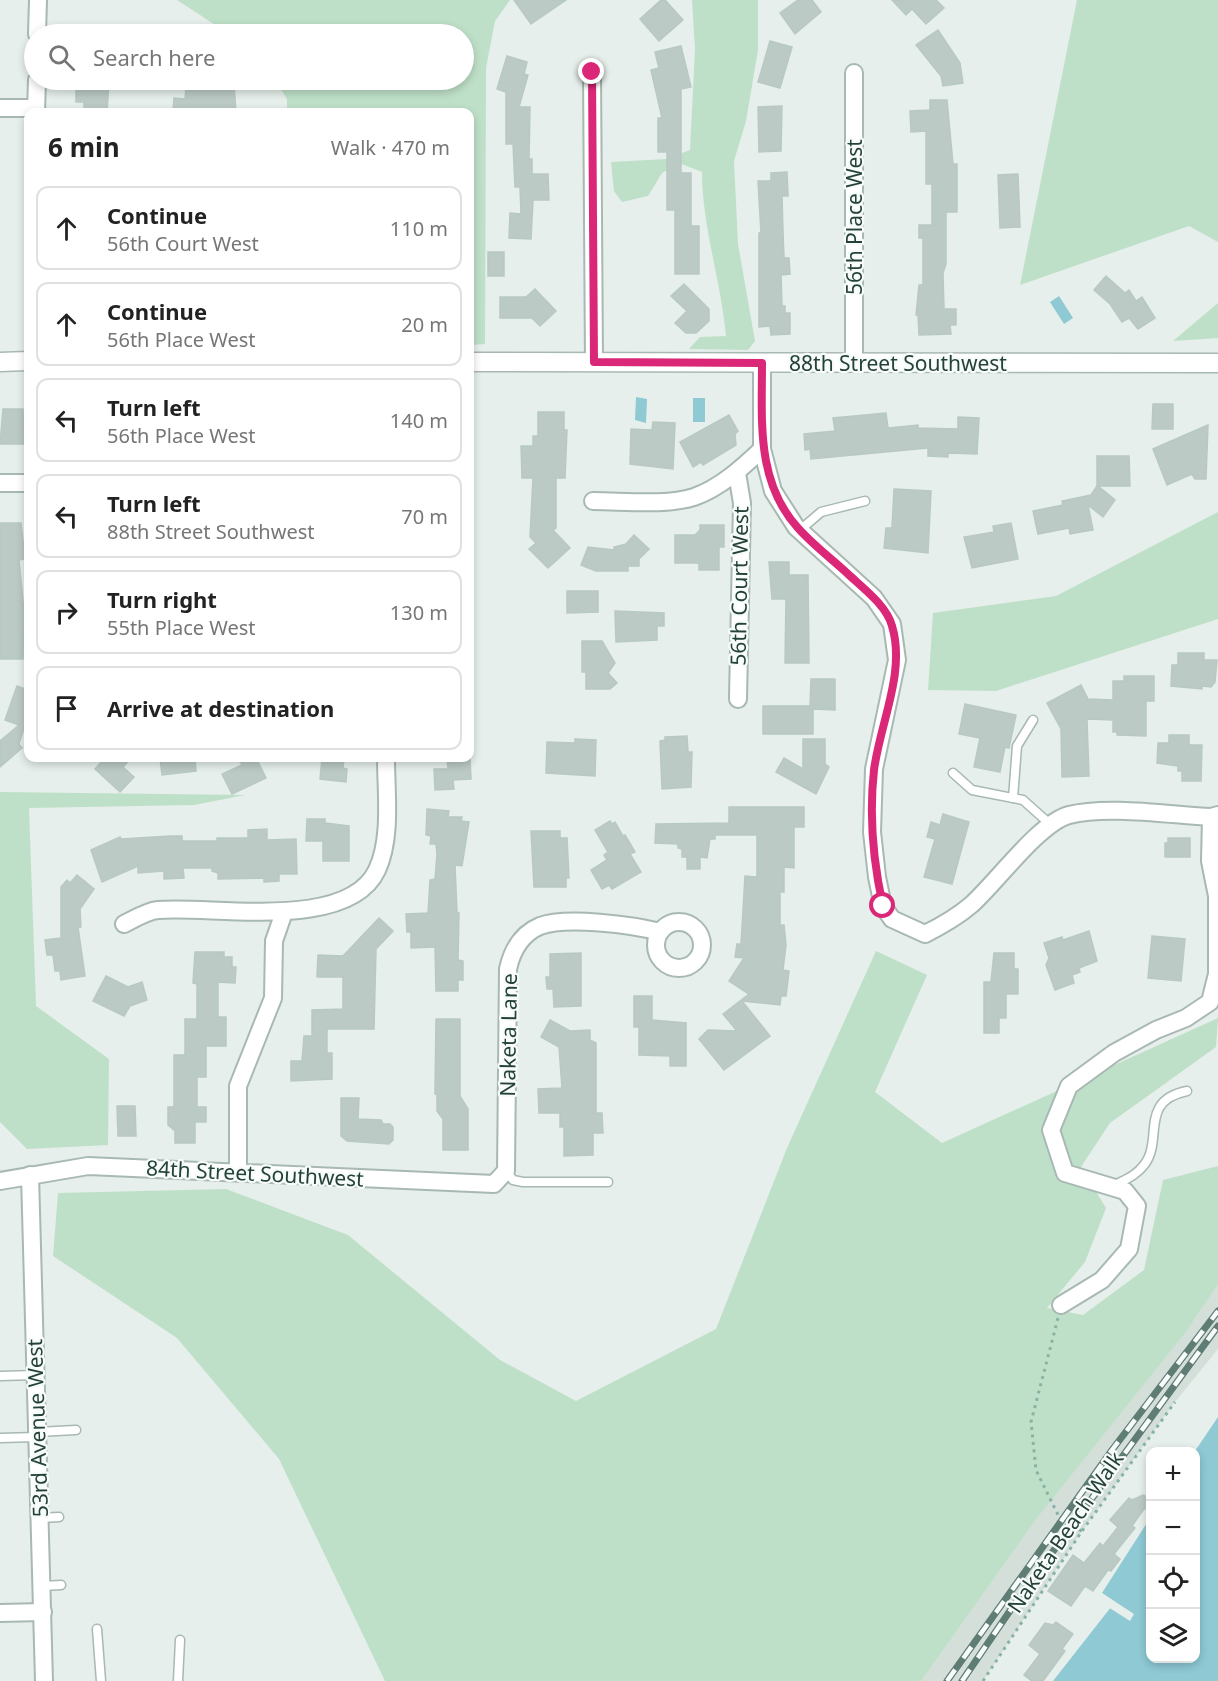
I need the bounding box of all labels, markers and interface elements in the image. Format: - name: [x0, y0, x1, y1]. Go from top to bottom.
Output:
- search box: [24, 24, 474, 90]
- icon: search: [45, 41, 78, 74]
- text: Search here: [93, 42, 215, 72]
- route end: [578, 58, 604, 84]
- text: 6 min: [48, 129, 120, 165]
- text: Walk · 470 m: [331, 134, 450, 161]
- street label: 56th Place West: [840, 139, 868, 295]
- text: Continue: [107, 200, 207, 230]
- icon: ahead: [50, 212, 83, 245]
- text: 110 m: [390, 215, 448, 242]
- text: 56th Court West: [107, 230, 259, 257]
- text: Continue: [107, 296, 207, 326]
- icon: ahead: [50, 308, 83, 341]
- text: 20 m: [401, 311, 448, 338]
- text: 56th Place West: [107, 326, 256, 353]
- street label: 88th Street Southwest: [789, 349, 1007, 377]
- text: Turn left: [107, 392, 201, 422]
- icon: left: [50, 404, 83, 437]
- text: 140 m: [390, 407, 448, 434]
- text: 56th Place West: [107, 422, 256, 449]
- text: Turn left: [107, 488, 201, 518]
- icon: left: [50, 500, 83, 533]
- text: 70 m: [401, 503, 448, 530]
- street label: 56th Court West: [724, 506, 754, 666]
- text: 88th Street Southwest: [107, 518, 315, 545]
- text: Turn right: [107, 584, 217, 614]
- icon: right: [50, 596, 83, 629]
- text: 130 m: [390, 599, 448, 626]
- text: 55th Place West: [107, 614, 256, 641]
- icon: arrive: [50, 692, 83, 725]
- text: Arrive at destination: [107, 693, 334, 723]
- route start: [869, 892, 895, 918]
- street label: Naketa Lane: [493, 973, 523, 1097]
- street label: 84th Street Southwest: [145, 1153, 365, 1193]
- street label: 53rd Avenue West: [20, 1338, 54, 1518]
- street label: Naketa Beach Walk: [1001, 1445, 1130, 1618]
- map controls: [1146, 1447, 1200, 1663]
- button: +: [1146, 1447, 1200, 1501]
- button: −: [1146, 1501, 1200, 1555]
- button: locate: [1146, 1555, 1200, 1609]
- button: layers: [1146, 1609, 1200, 1663]

